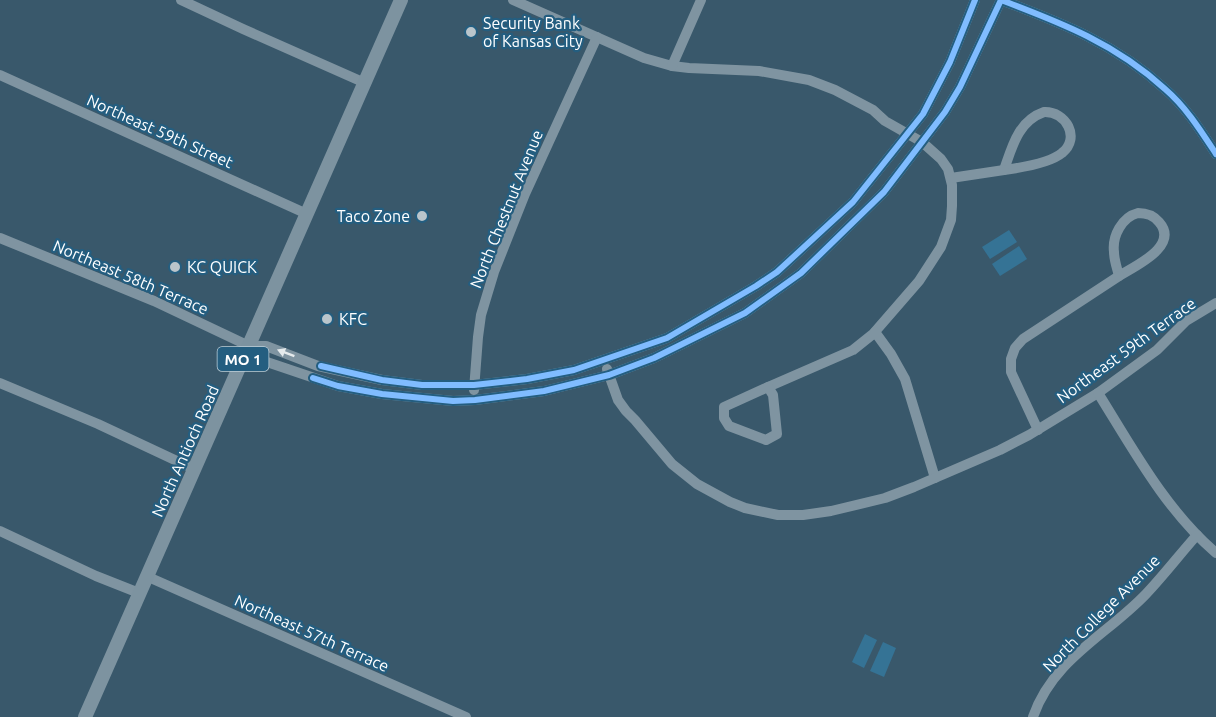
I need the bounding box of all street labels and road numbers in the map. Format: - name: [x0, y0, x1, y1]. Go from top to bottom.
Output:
- street label: Northeast 59th Street: [84, 91, 236, 172]
- street label: North Chestnut Avenue: [466, 127, 546, 291]
- street label: Northeast 58th Terrace: [51, 236, 211, 318]
- street label: Northeast 59th Terrace: [1053, 294, 1199, 406]
- road number: MO 1: [218, 347, 268, 371]
- street label: North Antioch Road: [148, 382, 222, 520]
- street label: North College Avenue: [1039, 551, 1163, 675]
- street label: Northeast 57th Terrace: [232, 591, 392, 675]

